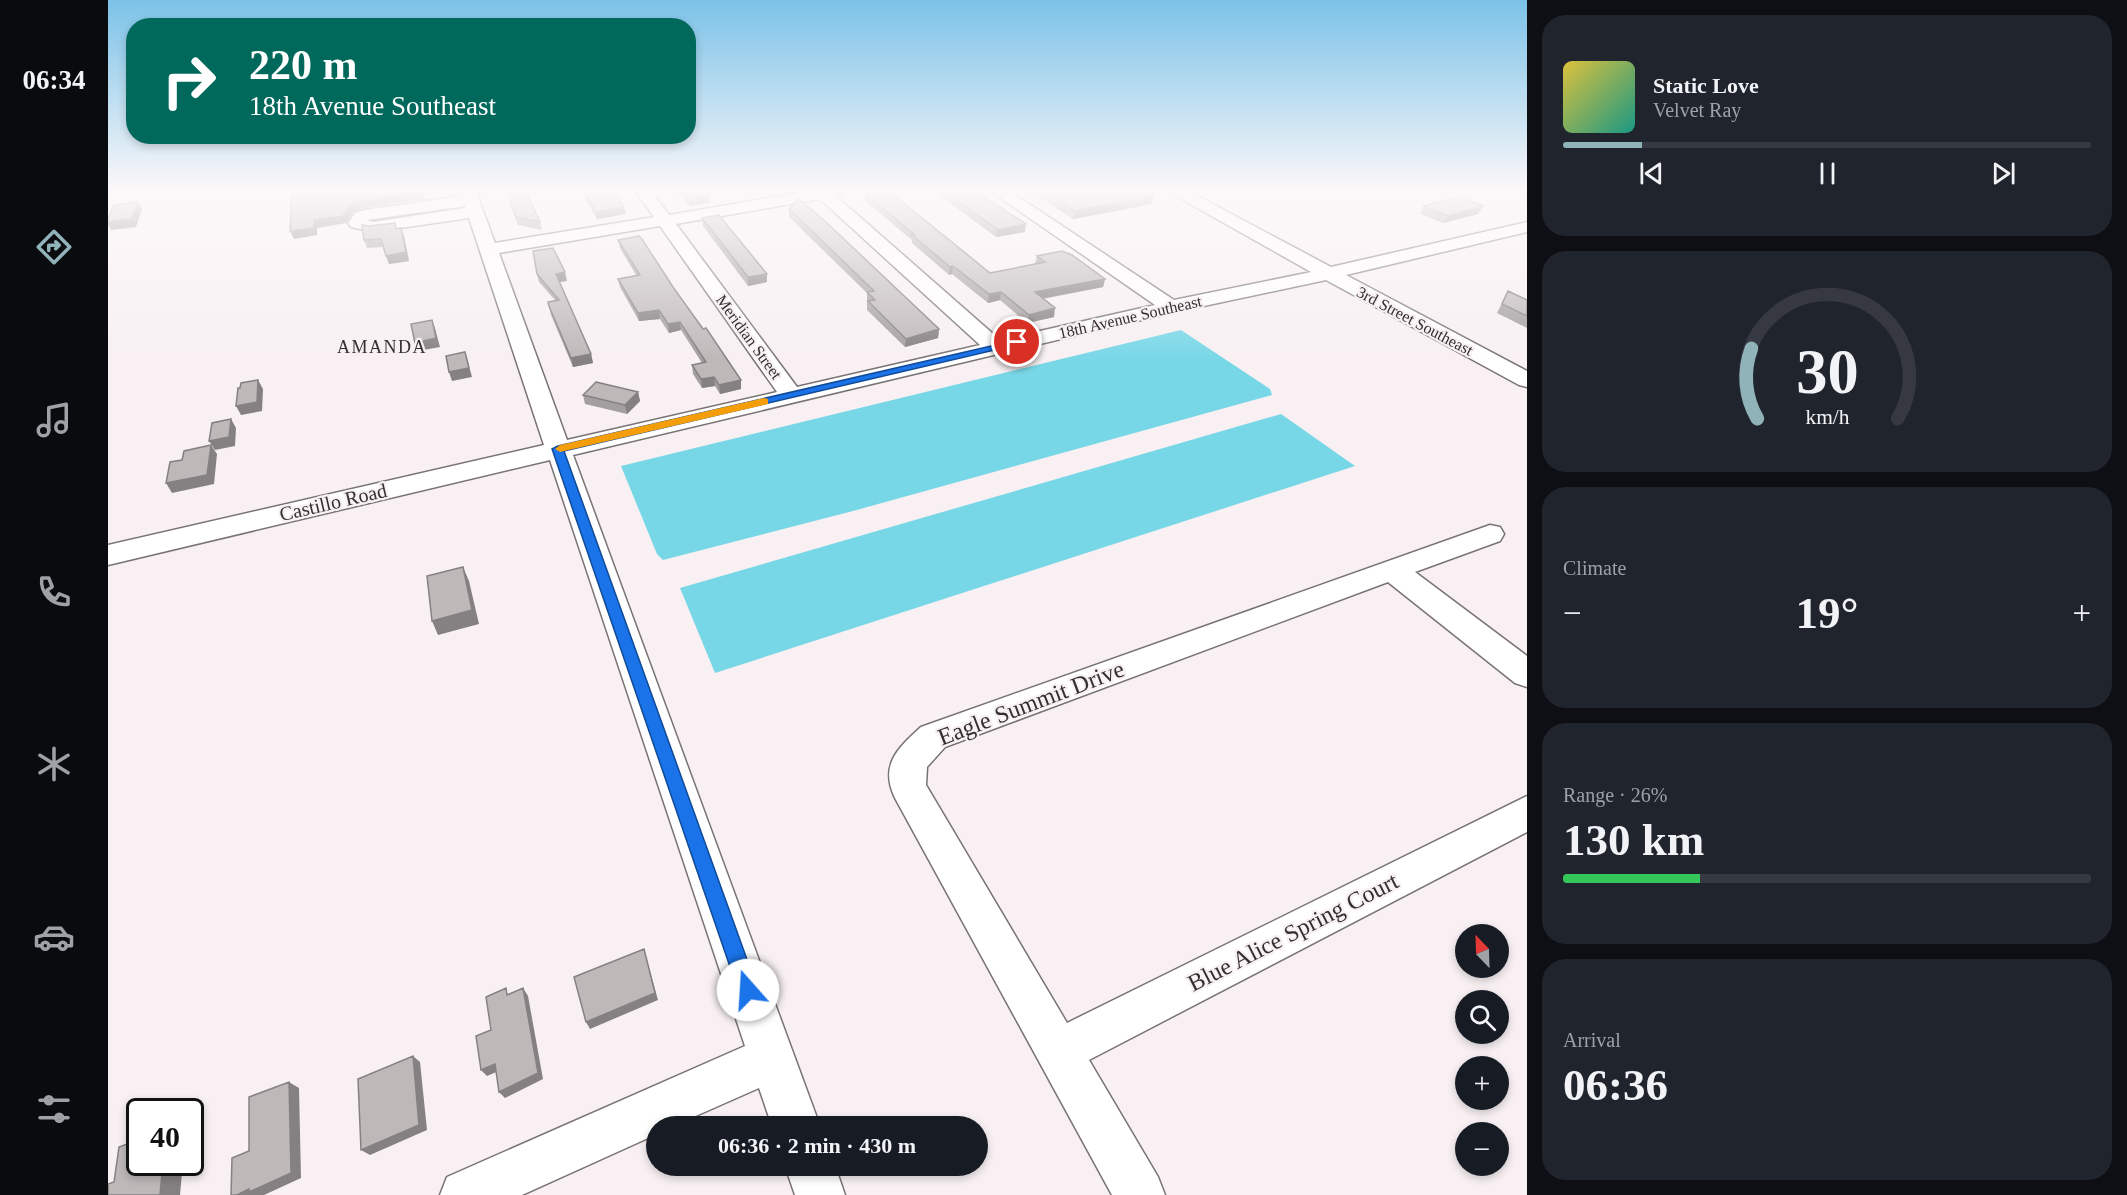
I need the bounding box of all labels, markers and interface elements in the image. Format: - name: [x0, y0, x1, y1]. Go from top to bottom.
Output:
- icon: right: [150, 42, 228, 120]
- text: 220 m: [249, 42, 358, 88]
- text: 06:34: [23, 65, 86, 95]
- text: Static Love: [1653, 73, 1759, 98]
- text: 18th Avenue Southeast: [249, 91, 496, 121]
- text: Velvet Ray: [1653, 99, 1741, 121]
- icon: previous: [1635, 157, 1668, 190]
- icon: pause: [1811, 157, 1844, 190]
- icon: next: [1987, 157, 2020, 190]
- icon: directions: [33, 226, 75, 268]
- street label: 3rd Street Southeast: [1354, 283, 1476, 359]
- street label: Meridian Street: [713, 292, 786, 383]
- street label: 18th Avenue Southeast: [1057, 292, 1204, 342]
- pin: [991, 316, 1042, 367]
- icon: arrive: [1000, 325, 1033, 358]
- district label: AMANDA: [337, 337, 427, 357]
- text: 30: [1796, 337, 1858, 406]
- icon: music: [33, 399, 75, 441]
- text: km/h: [1805, 405, 1849, 429]
- street label: Castillo Road: [277, 479, 389, 525]
- text: Climate: [1563, 557, 1626, 579]
- icon: phone: [33, 571, 75, 613]
- text: 19°: [1796, 588, 1859, 638]
- text: −: [1563, 595, 1582, 631]
- text: +: [2072, 595, 2091, 631]
- street label: Eagle Summit Drive: [934, 656, 1128, 750]
- icon: climate: [33, 743, 75, 785]
- text: Range · 26%: [1563, 784, 1667, 806]
- text: 130 km: [1563, 815, 1704, 865]
- street label: Blue Alice Spring Court: [1183, 867, 1403, 996]
- icon: car: [33, 916, 75, 958]
- north arrow: [1455, 924, 1509, 978]
- map controls: [1455, 924, 1509, 1176]
- position arrow: [716, 958, 780, 1022]
- button: search: [1455, 990, 1509, 1044]
- text: Arrival: [1563, 1029, 1621, 1051]
- button: +: [1455, 1056, 1509, 1110]
- text: 06:36: [1563, 1060, 1668, 1110]
- icon: filters: [33, 1088, 75, 1130]
- speed limit sign: 40: [126, 1098, 204, 1176]
- button: −: [1455, 1122, 1509, 1176]
- text: 06:36 · 2 min · 430 m: [718, 1133, 916, 1158]

